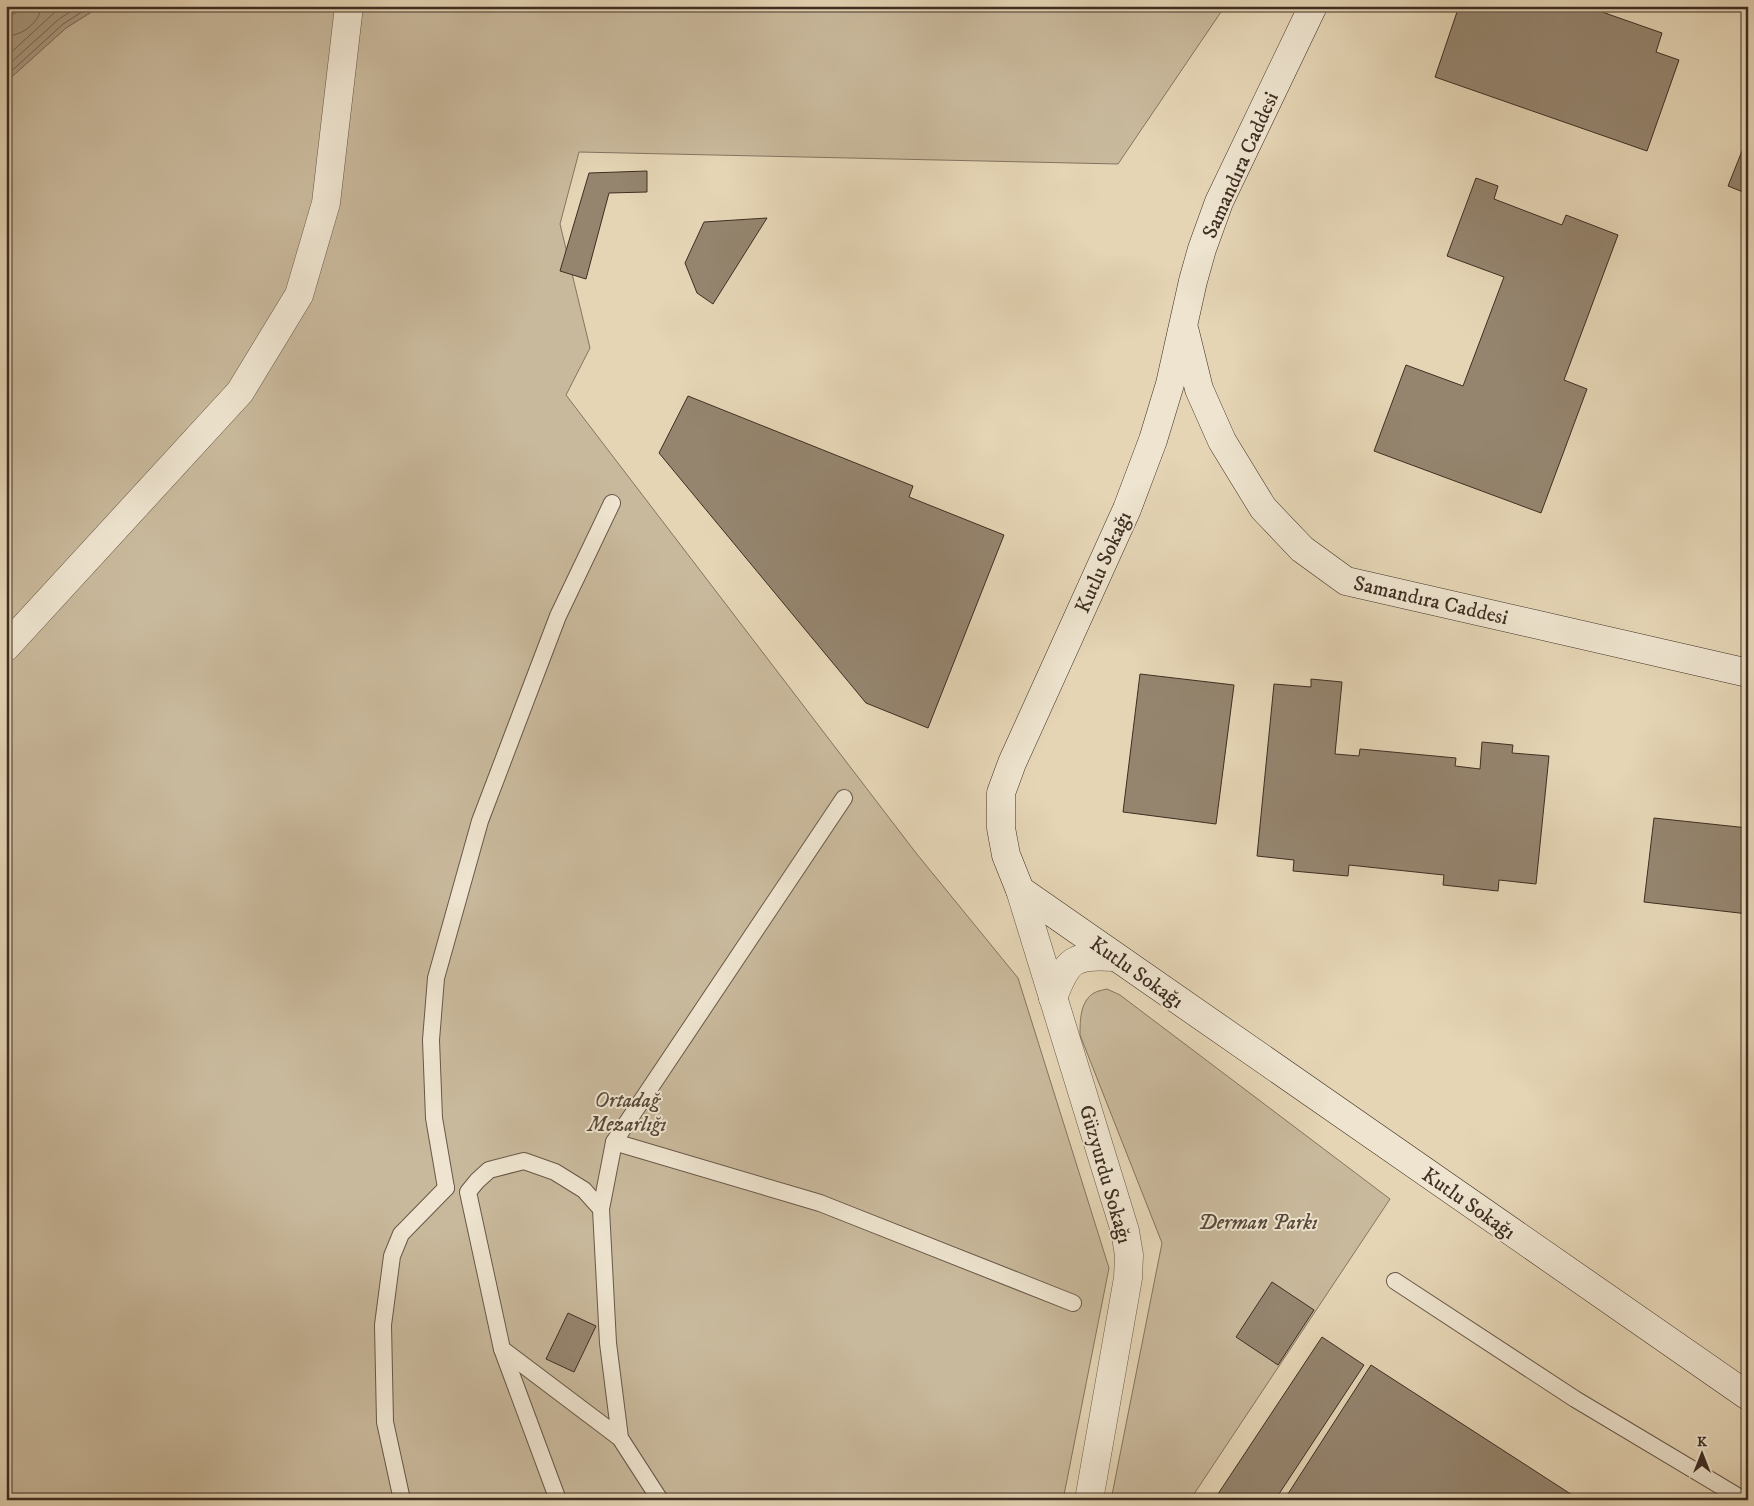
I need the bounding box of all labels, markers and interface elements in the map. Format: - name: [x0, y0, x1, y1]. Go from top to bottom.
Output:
- street label: Samandıra Caddesi: [1197, 88, 1285, 243]
- street label: Kutlu Sokağı: [1070, 508, 1138, 617]
- street label: Samandıra Caddesi: [1351, 571, 1511, 631]
- street label: Kutlu Sokağı: [1085, 931, 1188, 1015]
- park label: Ortadağ Mezarlığı: [586, 1088, 667, 1138]
- street label: Güzyurdu Sokağı: [1073, 1102, 1137, 1247]
- street label: Kutlu Sokağı: [1417, 1162, 1520, 1246]
- park label: Derman Parkı: [1198, 1210, 1318, 1236]
- north arrow: [1676, 1428, 1726, 1478]
- text: K: [1697, 1433, 1708, 1451]

